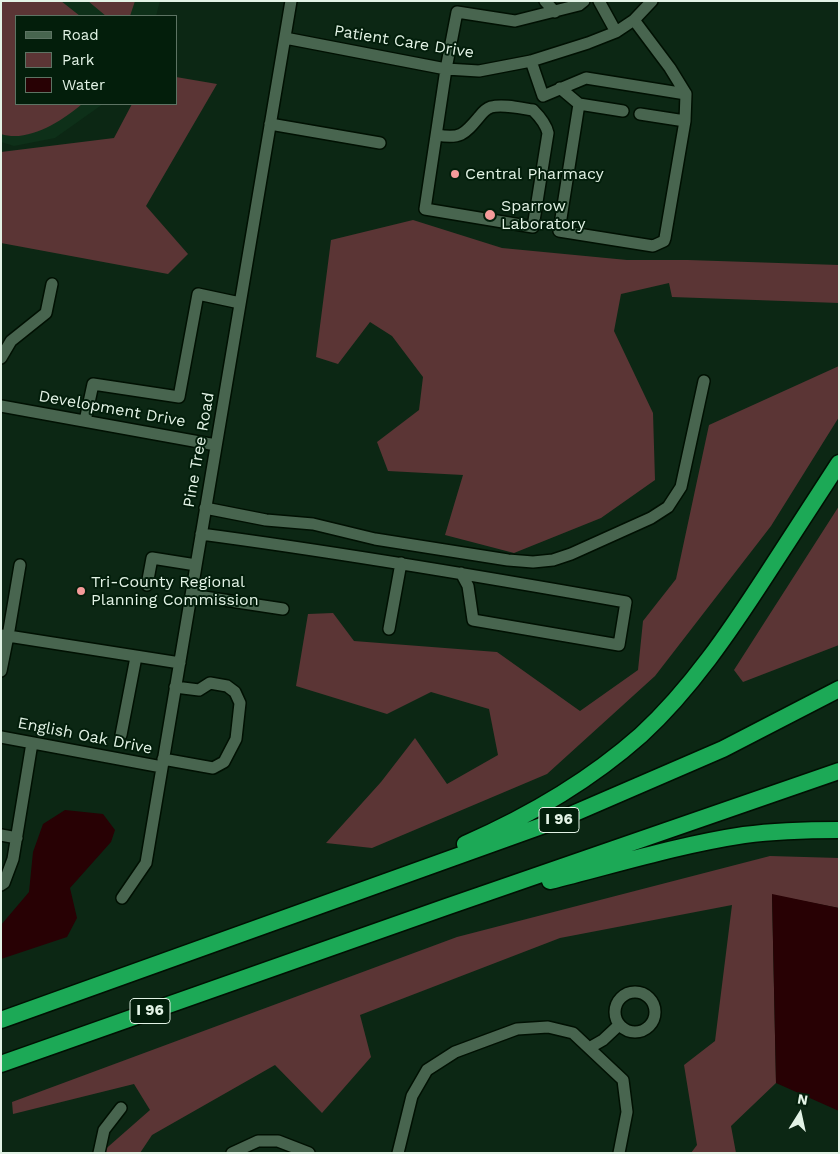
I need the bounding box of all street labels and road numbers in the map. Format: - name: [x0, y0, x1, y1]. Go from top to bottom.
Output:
- street label: Patient Care Drive: [333, 21, 475, 63]
- street label: Development Drive: [37, 387, 187, 431]
- street label: Pine Tree Road: [179, 391, 219, 509]
- street label: English Oak Drive: [16, 714, 154, 758]
- road number: I 96: [539, 808, 579, 832]
- road number: I 96: [130, 998, 170, 1024]

